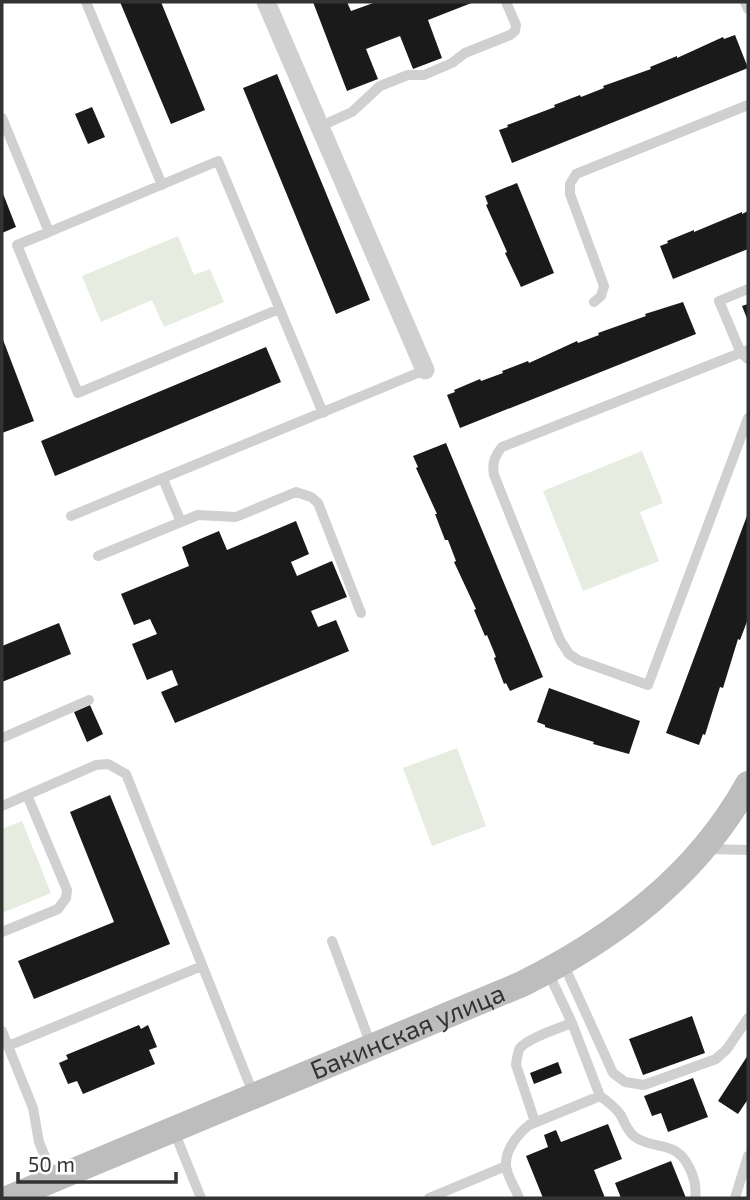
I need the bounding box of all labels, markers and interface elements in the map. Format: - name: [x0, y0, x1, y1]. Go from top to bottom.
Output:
- street label: Бакинская улица: [305, 976, 509, 1085]
- scale bar: [18, 1140, 175, 1184]
- text: 50 m: [28, 1151, 75, 1176]

